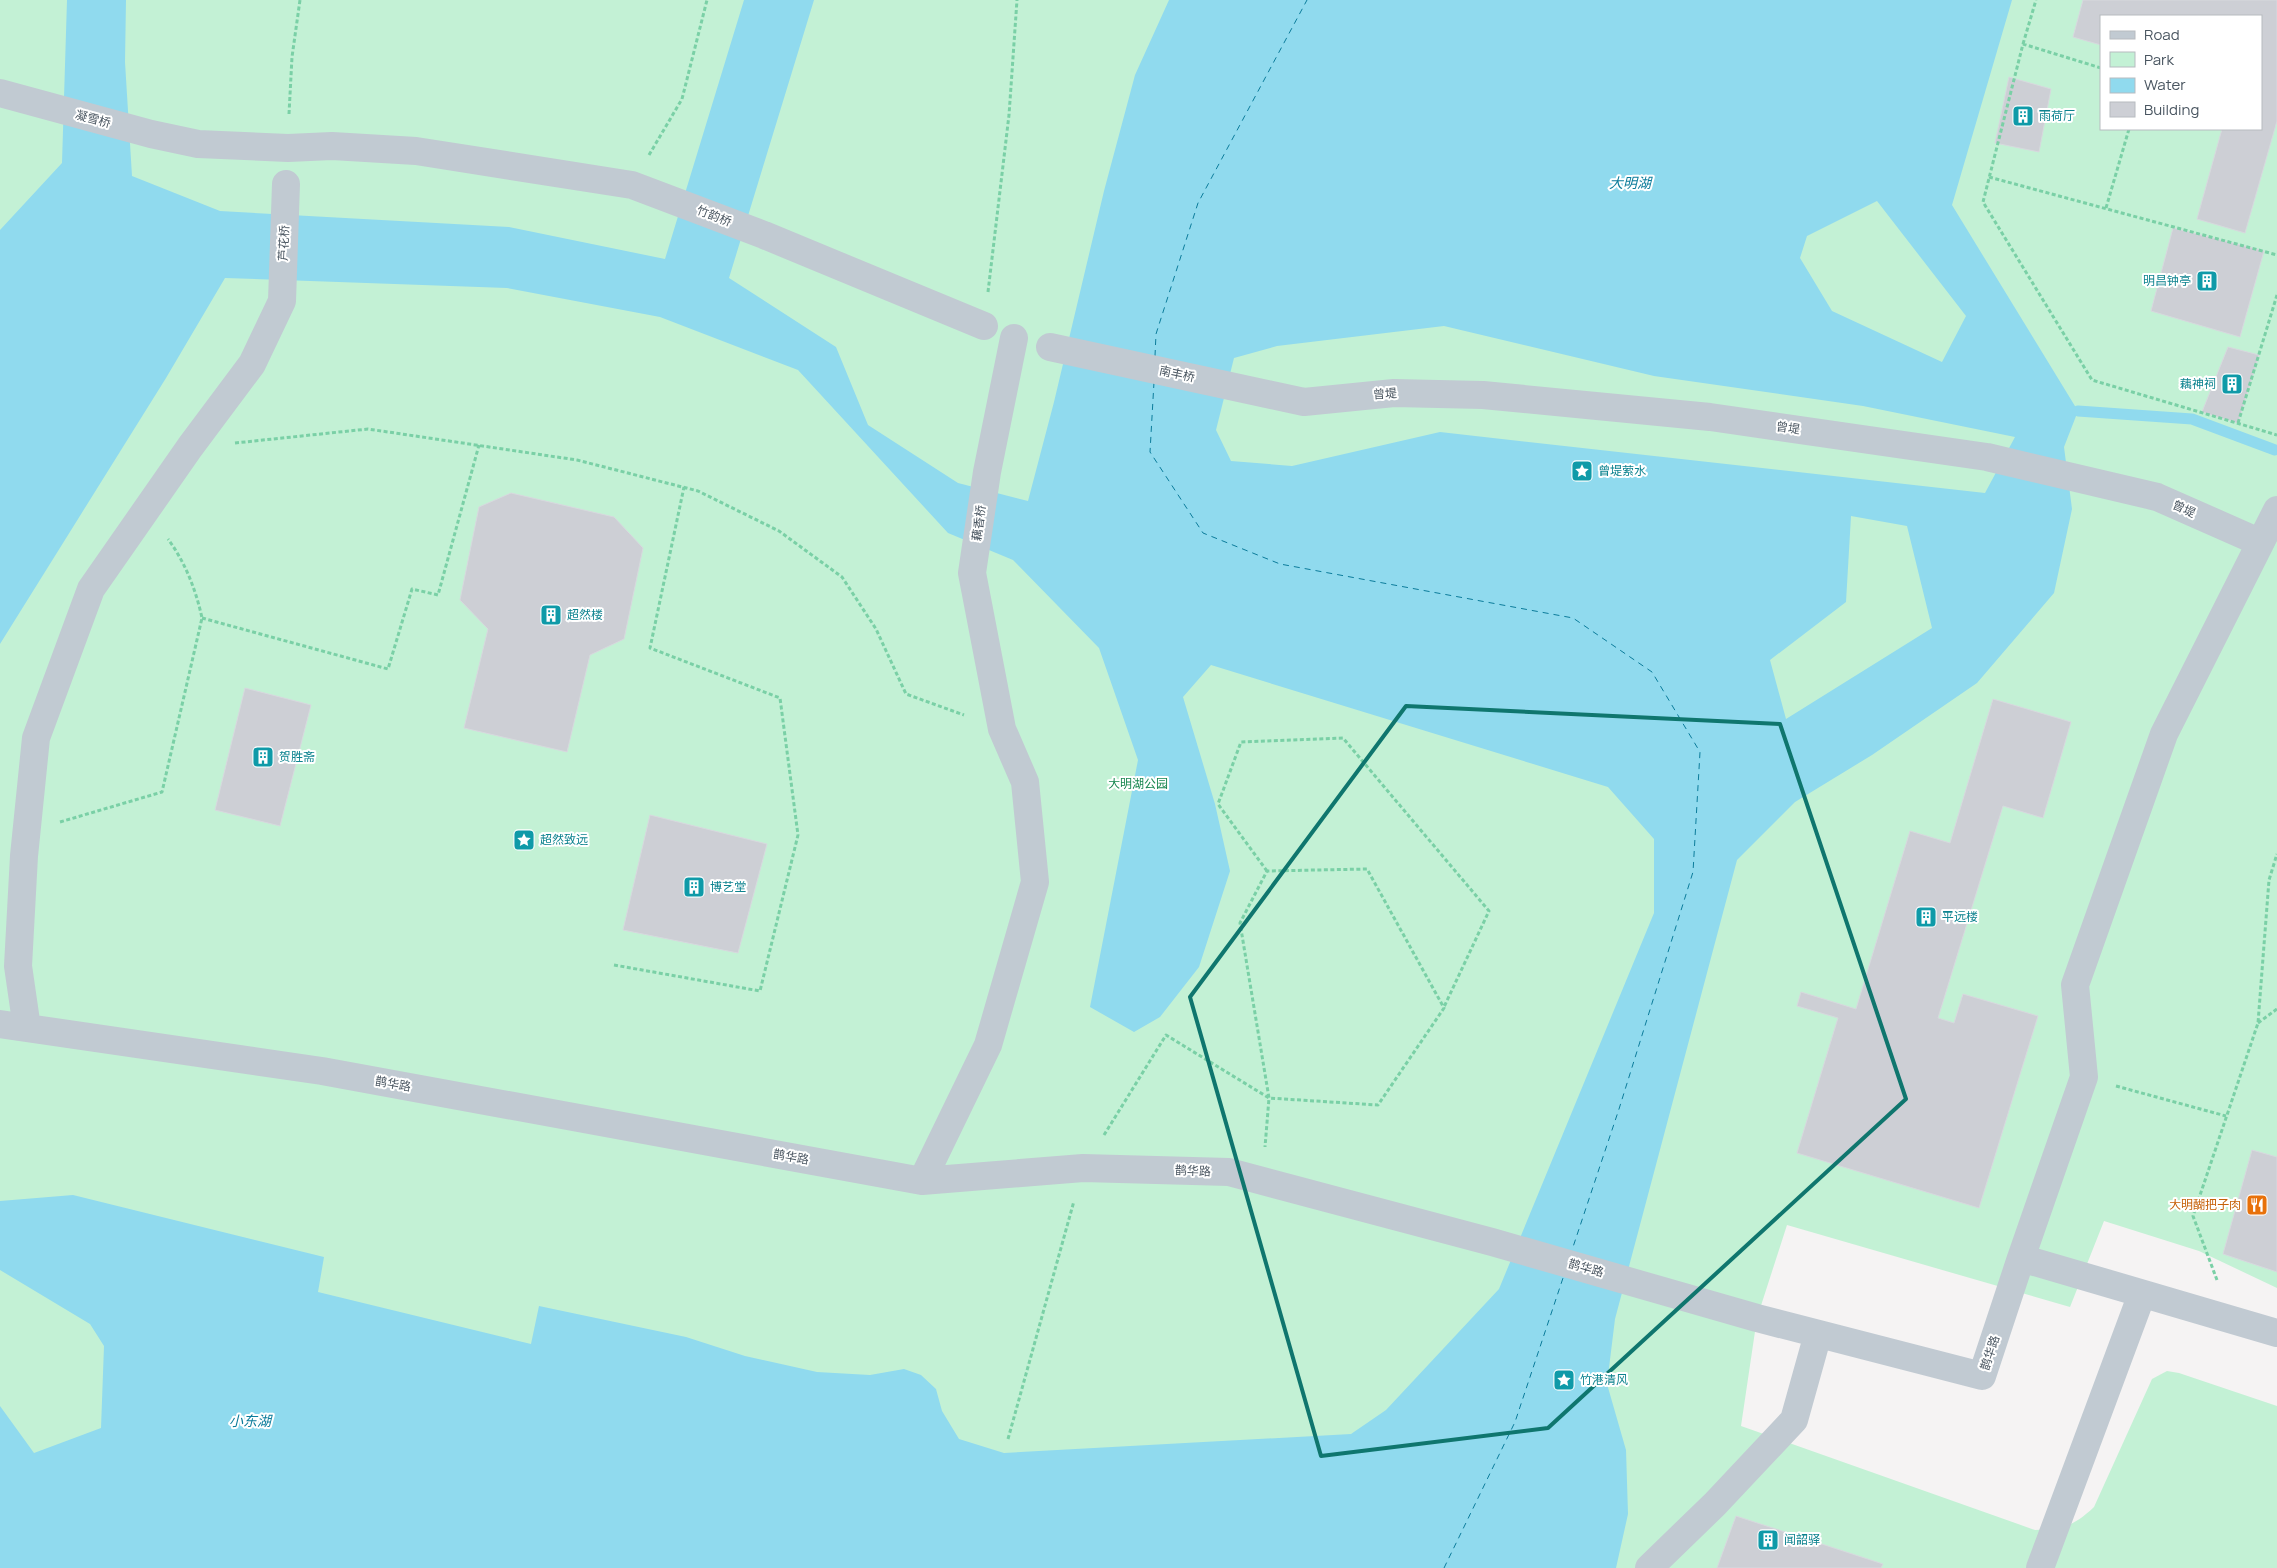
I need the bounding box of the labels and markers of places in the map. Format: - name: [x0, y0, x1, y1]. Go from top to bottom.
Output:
- building icon: 雨荷厅: [2011, 104, 2035, 128]
- place label: 雨荷厅: [2039, 107, 2075, 124]
- building icon: 明昌钟亭: [2195, 269, 2219, 293]
- place label: 明昌钟亭: [2143, 272, 2191, 289]
- building icon: 藕神祠: [2220, 372, 2244, 396]
- place label: 藕神祠: [2180, 375, 2216, 392]
- place icon: 曾堤萦水: [1570, 459, 1594, 483]
- place label: 曾堤萦水: [1598, 462, 1646, 479]
- building icon: 超然楼: [539, 603, 563, 627]
- place label: 超然楼: [567, 606, 603, 623]
- building icon: 贺胜斋: [251, 745, 275, 769]
- place label: 贺胜斋: [279, 748, 315, 765]
- place icon: 超然致远: [512, 828, 536, 852]
- place label: 超然致远: [540, 831, 588, 848]
- building icon: 博艺堂: [682, 875, 706, 899]
- place label: 博艺堂: [710, 878, 746, 895]
- building icon: 平远楼: [1914, 905, 1938, 929]
- place label: 平远楼: [1942, 908, 1978, 925]
- restaurant icon: 大明醐把子肉: [2245, 1193, 2269, 1217]
- place label: 大明醐把子肉: [2169, 1196, 2241, 1213]
- place icon: 竹港清风: [1552, 1368, 1576, 1392]
- place label: 竹港清风: [1580, 1371, 1628, 1388]
- building icon: 闻韶驿: [1756, 1528, 1780, 1552]
- place label: 闻韶驿: [1784, 1531, 1820, 1548]

